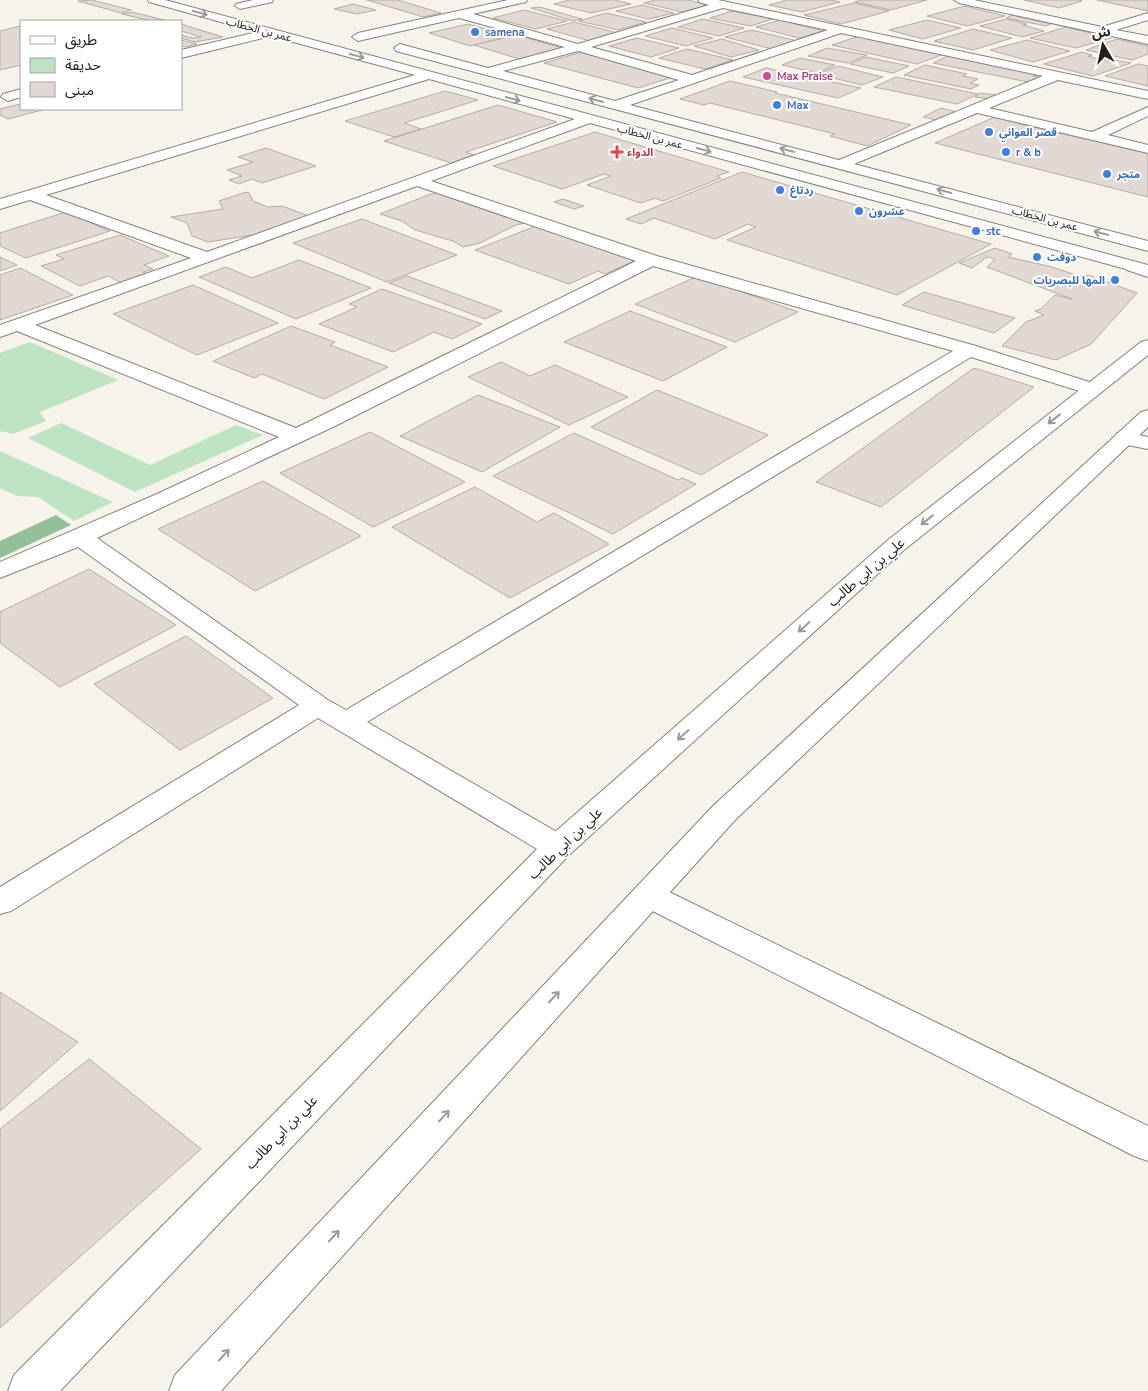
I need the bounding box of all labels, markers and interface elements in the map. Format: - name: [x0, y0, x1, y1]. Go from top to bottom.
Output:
- one-way arrow: [191, 9, 207, 18]
- street label: عمر بن الخطاب: [224, 14, 294, 46]
- legend: [20, 20, 182, 110]
- north arrow: [1078, 20, 1128, 70]
- text: ش: [1090, 22, 1112, 44]
- place label: samena: [485, 25, 524, 40]
- marker: samena: [469, 26, 481, 38]
- text: طريق: [65, 30, 97, 50]
- one-way arrow: [348, 51, 364, 61]
- text: حديقة: [65, 55, 101, 75]
- place label: Max Praise: [777, 69, 833, 84]
- marker: Max Praise: [761, 70, 773, 82]
- text: مبنى: [65, 80, 94, 100]
- one-way arrow: [505, 94, 521, 104]
- one-way arrow: [588, 94, 604, 104]
- place label: Max: [787, 98, 810, 113]
- marker: Max: [771, 99, 783, 111]
- street label: عمر بن الخطاب: [615, 121, 685, 153]
- place label: قصر العواني: [999, 125, 1057, 142]
- marker: قصر العواني: [983, 126, 995, 138]
- one-way arrow: [779, 144, 795, 154]
- place label: الدواء: [627, 145, 653, 160]
- place label: r & b: [1016, 145, 1041, 160]
- marker: الدواء: [611, 146, 623, 158]
- one-way arrow: [695, 146, 711, 156]
- marker: r & b: [1000, 146, 1012, 158]
- place label: متجر: [1116, 167, 1140, 182]
- marker: متجر: [1101, 168, 1113, 180]
- place label: ردتاغ: [790, 183, 814, 198]
- marker: ردتاغ: [774, 184, 786, 196]
- one-way arrow: [936, 186, 952, 195]
- street label: عمر بن الخطاب: [1010, 203, 1080, 235]
- place label: عشرون: [869, 204, 905, 219]
- marker: عشرون: [853, 205, 865, 217]
- place label: stc: [986, 224, 1001, 239]
- marker: stc: [970, 225, 982, 237]
- one-way arrow: [1093, 228, 1109, 237]
- place label: دوفت: [1047, 250, 1077, 265]
- marker: دوفت: [1031, 251, 1043, 263]
- place label: المها للبصريات: [1033, 273, 1105, 288]
- marker: المها للبصريات: [1109, 274, 1121, 286]
- one-way arrow: [1048, 414, 1061, 425]
- one-way arrow: [921, 515, 934, 526]
- street label: علي بن ابي طالب: [824, 534, 910, 612]
- one-way arrow: [798, 621, 811, 633]
- one-way arrow: [677, 729, 690, 741]
- street label: علي بن ابي طالب: [524, 803, 607, 885]
- one-way arrow: [548, 990, 560, 1003]
- street label: علي بن ابي طالب: [241, 1091, 323, 1174]
- one-way arrow: [438, 1110, 450, 1123]
- one-way arrow: [328, 1229, 340, 1242]
- one-way arrow: [218, 1349, 230, 1362]

